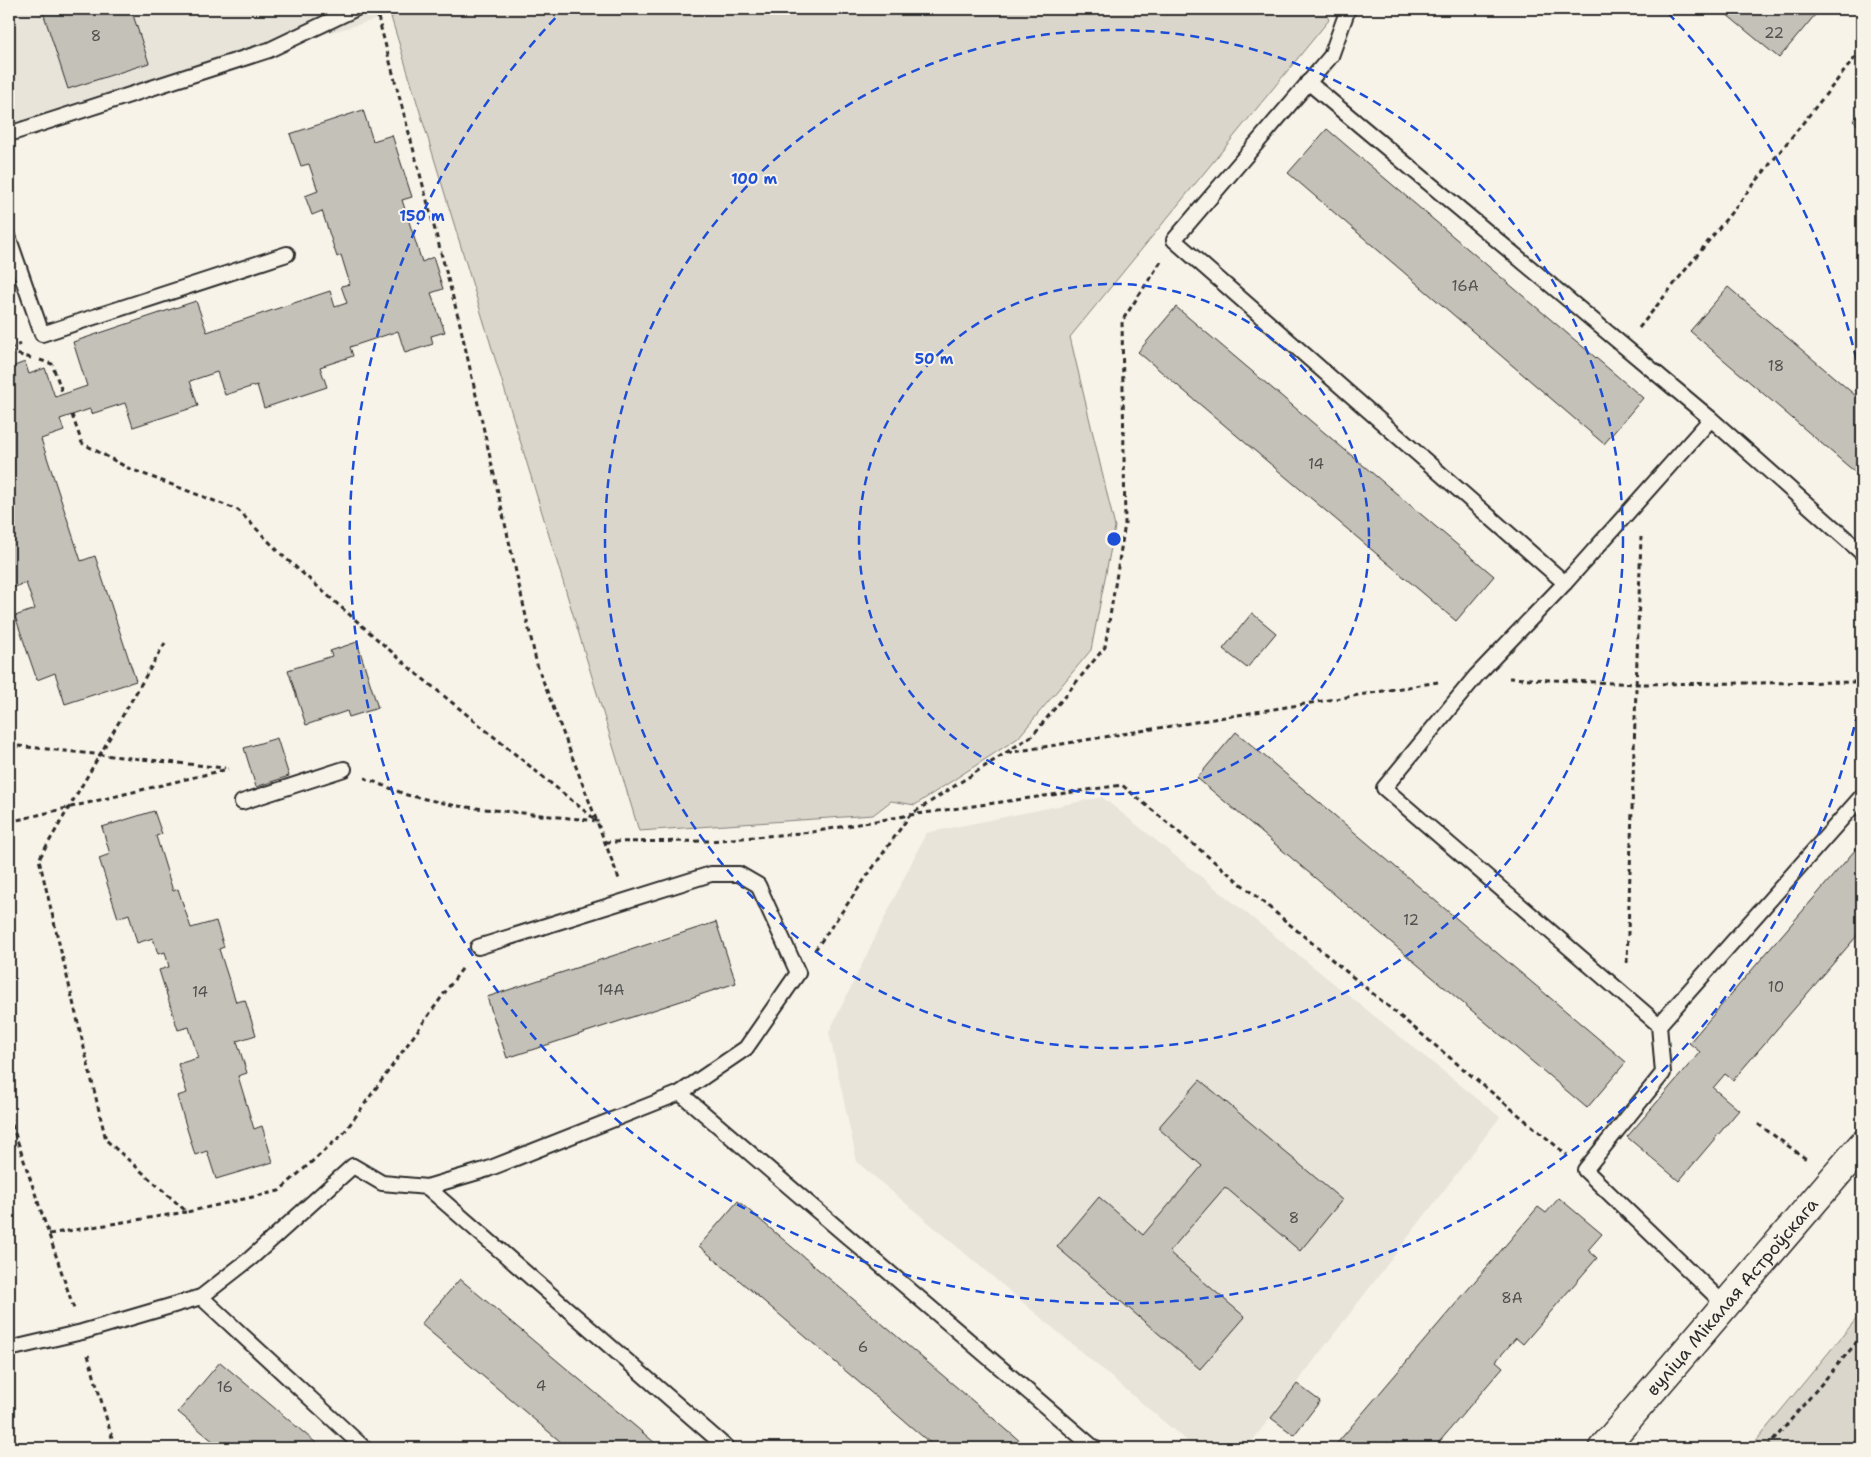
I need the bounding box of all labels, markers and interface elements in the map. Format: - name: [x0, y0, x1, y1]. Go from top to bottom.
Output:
- house number: 22: [1764, 23, 1784, 43]
- house number: 8: [91, 26, 101, 46]
- text: 100 m: [731, 169, 777, 189]
- text: 150 m: [399, 206, 445, 226]
- house number: 16А: [1451, 276, 1479, 296]
- text: 50 m: [915, 349, 954, 369]
- house number: 18: [1768, 356, 1784, 376]
- house number: 14: [1308, 454, 1324, 474]
- centre of rings: [1105, 530, 1123, 548]
- house number: 12: [1403, 910, 1419, 930]
- house number: 10: [1768, 977, 1784, 997]
- house number: 14А: [598, 980, 625, 1000]
- house number: 14: [192, 982, 208, 1002]
- street label: вуліца Мікалая Астроўскага: [1641, 1193, 1824, 1401]
- house number: 8: [1289, 1208, 1299, 1228]
- house number: 8А: [1501, 1288, 1523, 1308]
- house number: 6: [858, 1337, 868, 1357]
- house number: 4: [536, 1376, 546, 1396]
- house number: 16: [217, 1377, 233, 1397]

